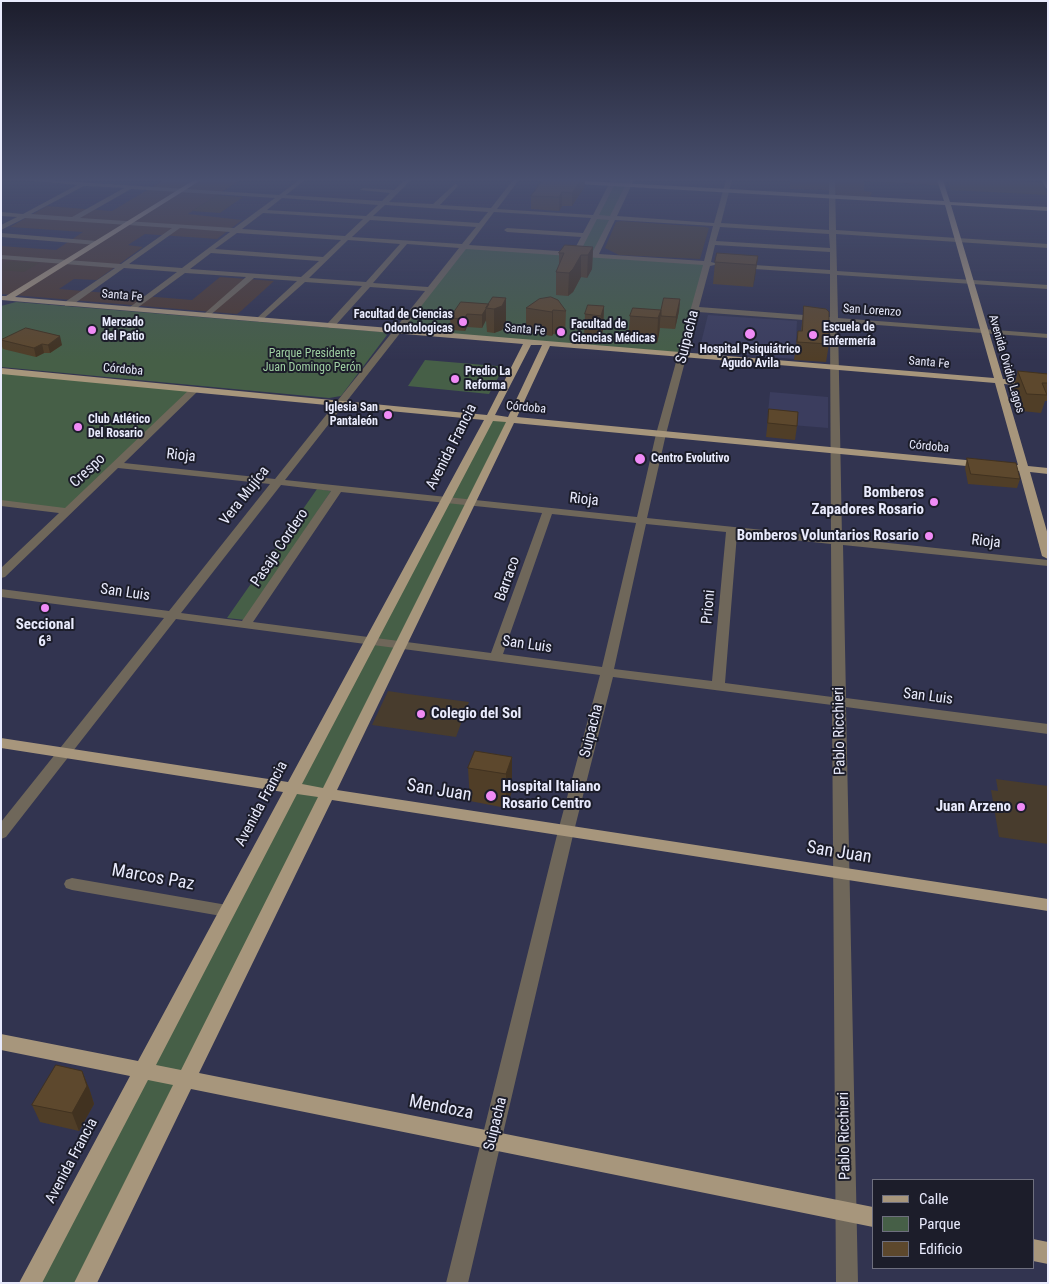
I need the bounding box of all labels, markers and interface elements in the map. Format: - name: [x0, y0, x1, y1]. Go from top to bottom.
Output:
- street label: Santa Fe: [101, 287, 143, 305]
- street label: San Lorenzo: [842, 302, 902, 320]
- place label: Facultad de Ciencias Odontologicas: [354, 308, 453, 336]
- street label: Suipacha: [673, 308, 703, 366]
- street label: Avenida Ovidio Lagos: [985, 313, 1027, 415]
- place label: Mercado del Patio: [102, 316, 145, 344]
- marker: Facultad de Ciencias Odontologicas: [457, 316, 469, 328]
- place label: Facultad de Ciencias Médicas: [571, 318, 655, 346]
- street label: Santa Fe: [504, 321, 546, 339]
- place label: Escuela de Enfermería: [823, 321, 876, 349]
- marker: Mercado del Patio: [86, 324, 98, 336]
- marker: Facultad de Ciencias Médicas: [555, 326, 567, 338]
- marker: Hospital Psiquiátrico Agudo Avila: [743, 327, 757, 341]
- marker: Escuela de Enfermería: [807, 329, 819, 341]
- place label: Hospital Psiquiátrico Agudo Avila: [700, 343, 800, 371]
- park label: Parque Presidente Juan Domingo Perón: [263, 347, 361, 375]
- street label: Santa Fe: [908, 354, 950, 372]
- street label: Córdoba: [102, 361, 144, 379]
- place label: Predio La Reforma: [465, 365, 511, 393]
- marker: Predio La Reforma: [449, 373, 461, 385]
- street label: Córdoba: [505, 399, 547, 417]
- place label: Iglesia San Pantaleón: [325, 401, 378, 429]
- street label: Avenida Francia: [423, 401, 481, 493]
- marker: Iglesia San Pantaleón: [382, 409, 394, 421]
- place label: Club Atlético Del Rosario: [88, 413, 150, 441]
- marker: Club Atlético Del Rosario: [72, 421, 84, 433]
- street label: Córdoba: [908, 438, 950, 456]
- street label: Rioja: [165, 446, 197, 466]
- street label: Crespo: [67, 450, 109, 492]
- marker: Centro Evolutivo: [633, 452, 647, 466]
- place label: Centro Evolutivo: [651, 452, 730, 466]
- street label: Vera Mujíca: [216, 463, 274, 529]
- place label: Bomberos Zapadores Rosario: [811, 484, 924, 519]
- street label: Rioja: [568, 490, 600, 510]
- marker: Bomberos Zapadores Rosario: [928, 496, 940, 508]
- street label: Pasaje Cordero: [247, 506, 313, 590]
- place label: Bomberos Voluntarios Rosario: [737, 527, 919, 545]
- marker: Bomberos Voluntarios Rosario: [923, 530, 935, 542]
- street label: Rioja: [970, 532, 1002, 552]
- street label: Barraco: [492, 554, 524, 604]
- street label: San Luis: [99, 581, 151, 605]
- street label: Prioni: [699, 589, 719, 625]
- marker: Seccional 6ª: [39, 602, 51, 614]
- place label: Seccional 6ª: [16, 616, 74, 651]
- street label: San Luis: [501, 633, 553, 657]
- street label: San Luis: [902, 685, 954, 709]
- street label: Pablo Ricchieri: [830, 687, 850, 775]
- street label: Suipacha: [577, 702, 607, 760]
- place label: Colegio del Sol: [431, 705, 521, 723]
- marker: Colegio del Sol: [415, 708, 427, 720]
- street label: Avenida Francia: [232, 758, 292, 850]
- street label: San Juan: [405, 775, 473, 807]
- place label: Hospital Italiano Rosario Centro: [502, 778, 601, 813]
- marker: Hospital Italiano Rosario Centro: [484, 789, 498, 803]
- place label: Juan Arzeno: [936, 798, 1011, 816]
- marker: Juan Arzeno: [1015, 801, 1027, 813]
- street label: San Juan: [805, 837, 873, 869]
- street label: Marcos Paz: [110, 860, 196, 896]
- street label: Mendoza: [407, 1091, 475, 1125]
- street label: Pablo Ricchieri: [835, 1092, 855, 1180]
- street label: Suipacha: [481, 1095, 511, 1153]
- street label: Avenida Francia: [42, 1115, 102, 1207]
- legend: [872, 1179, 1034, 1269]
- text: Calle: [919, 1190, 949, 1208]
- text: Parque: [919, 1215, 961, 1233]
- text: Edificio: [919, 1240, 962, 1258]

